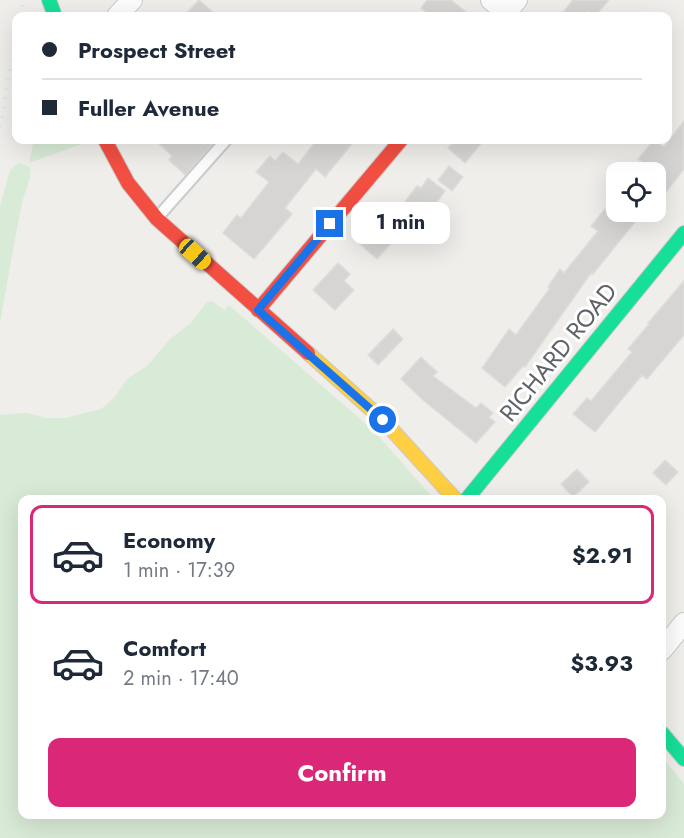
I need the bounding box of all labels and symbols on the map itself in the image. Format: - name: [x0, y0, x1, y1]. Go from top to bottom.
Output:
- callout: 1 min: [351, 203, 450, 245]
- route end: [316, 210, 343, 237]
- car: [176, 235, 214, 273]
- street label: RICHARD ROAD: [491, 275, 625, 429]
- route start: [369, 406, 396, 433]

